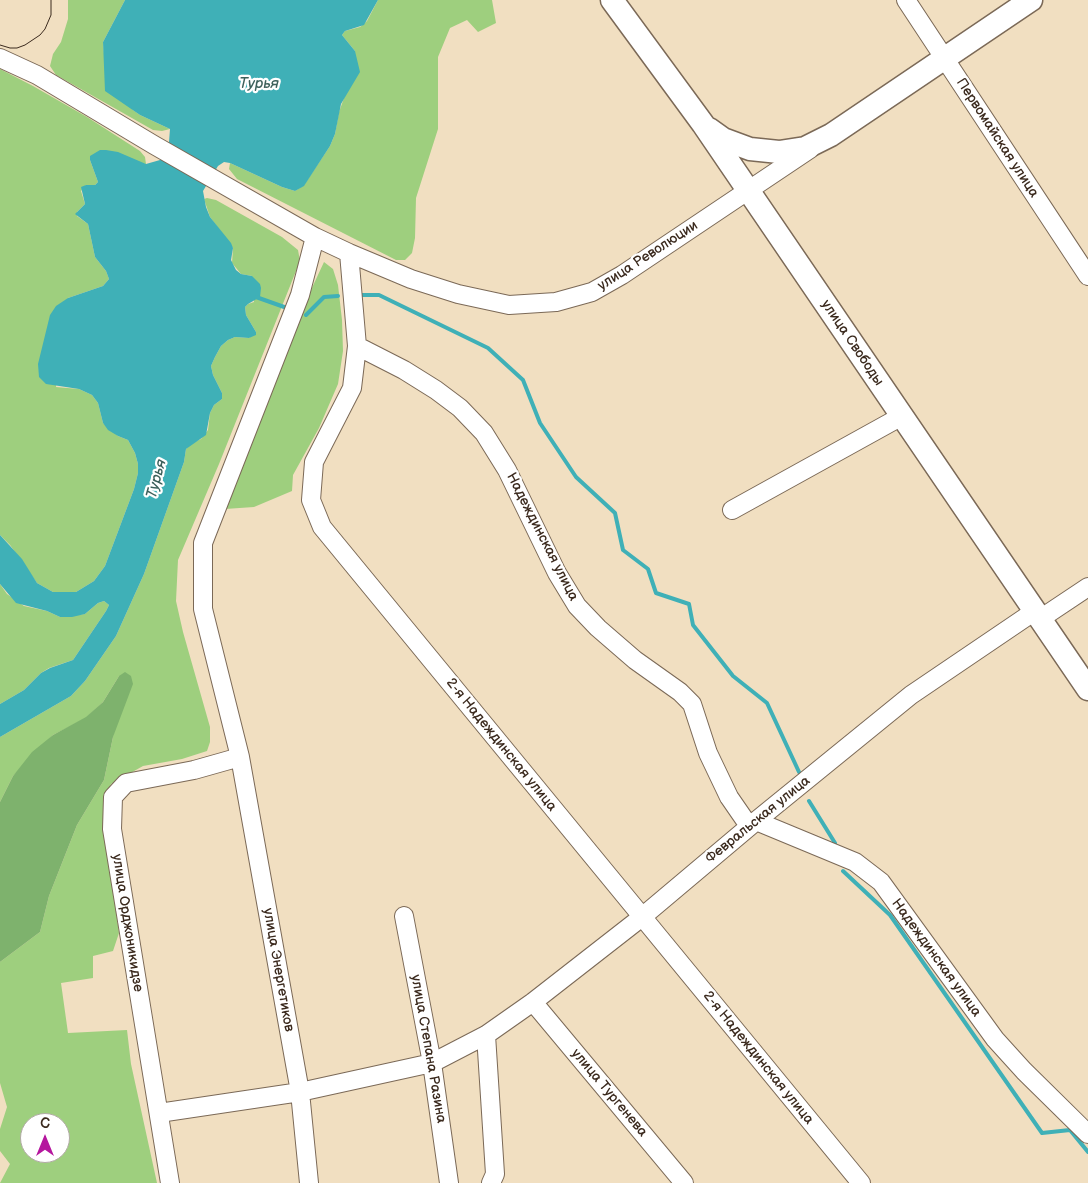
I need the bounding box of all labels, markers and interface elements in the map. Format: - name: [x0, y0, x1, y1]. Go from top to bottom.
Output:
- water label: Турья: [239, 75, 279, 93]
- street label: Первомайская улица: [952, 75, 1042, 201]
- street label: улица Революции: [595, 217, 701, 295]
- street label: улица Свободы: [817, 297, 887, 389]
- water label: Турья: [143, 457, 171, 501]
- street label: Надеждинская улица: [502, 470, 582, 604]
- street label: 2-я Надеждинская улица: [442, 675, 560, 815]
- street label: Февральская улица: [702, 773, 814, 867]
- street label: улица Орджоникидзе: [108, 853, 146, 993]
- street label: Надеждинская улица: [888, 896, 984, 1020]
- street label: улица Энергетиков: [259, 907, 297, 1033]
- street label: улица Степана Разина: [407, 973, 449, 1125]
- street label: 2-я Надеждинская улица: [699, 988, 817, 1128]
- street label: улица Тургенева: [567, 1046, 651, 1140]
- north arrow: [20, 1113, 70, 1163]
- text: С: [40, 1115, 50, 1132]

